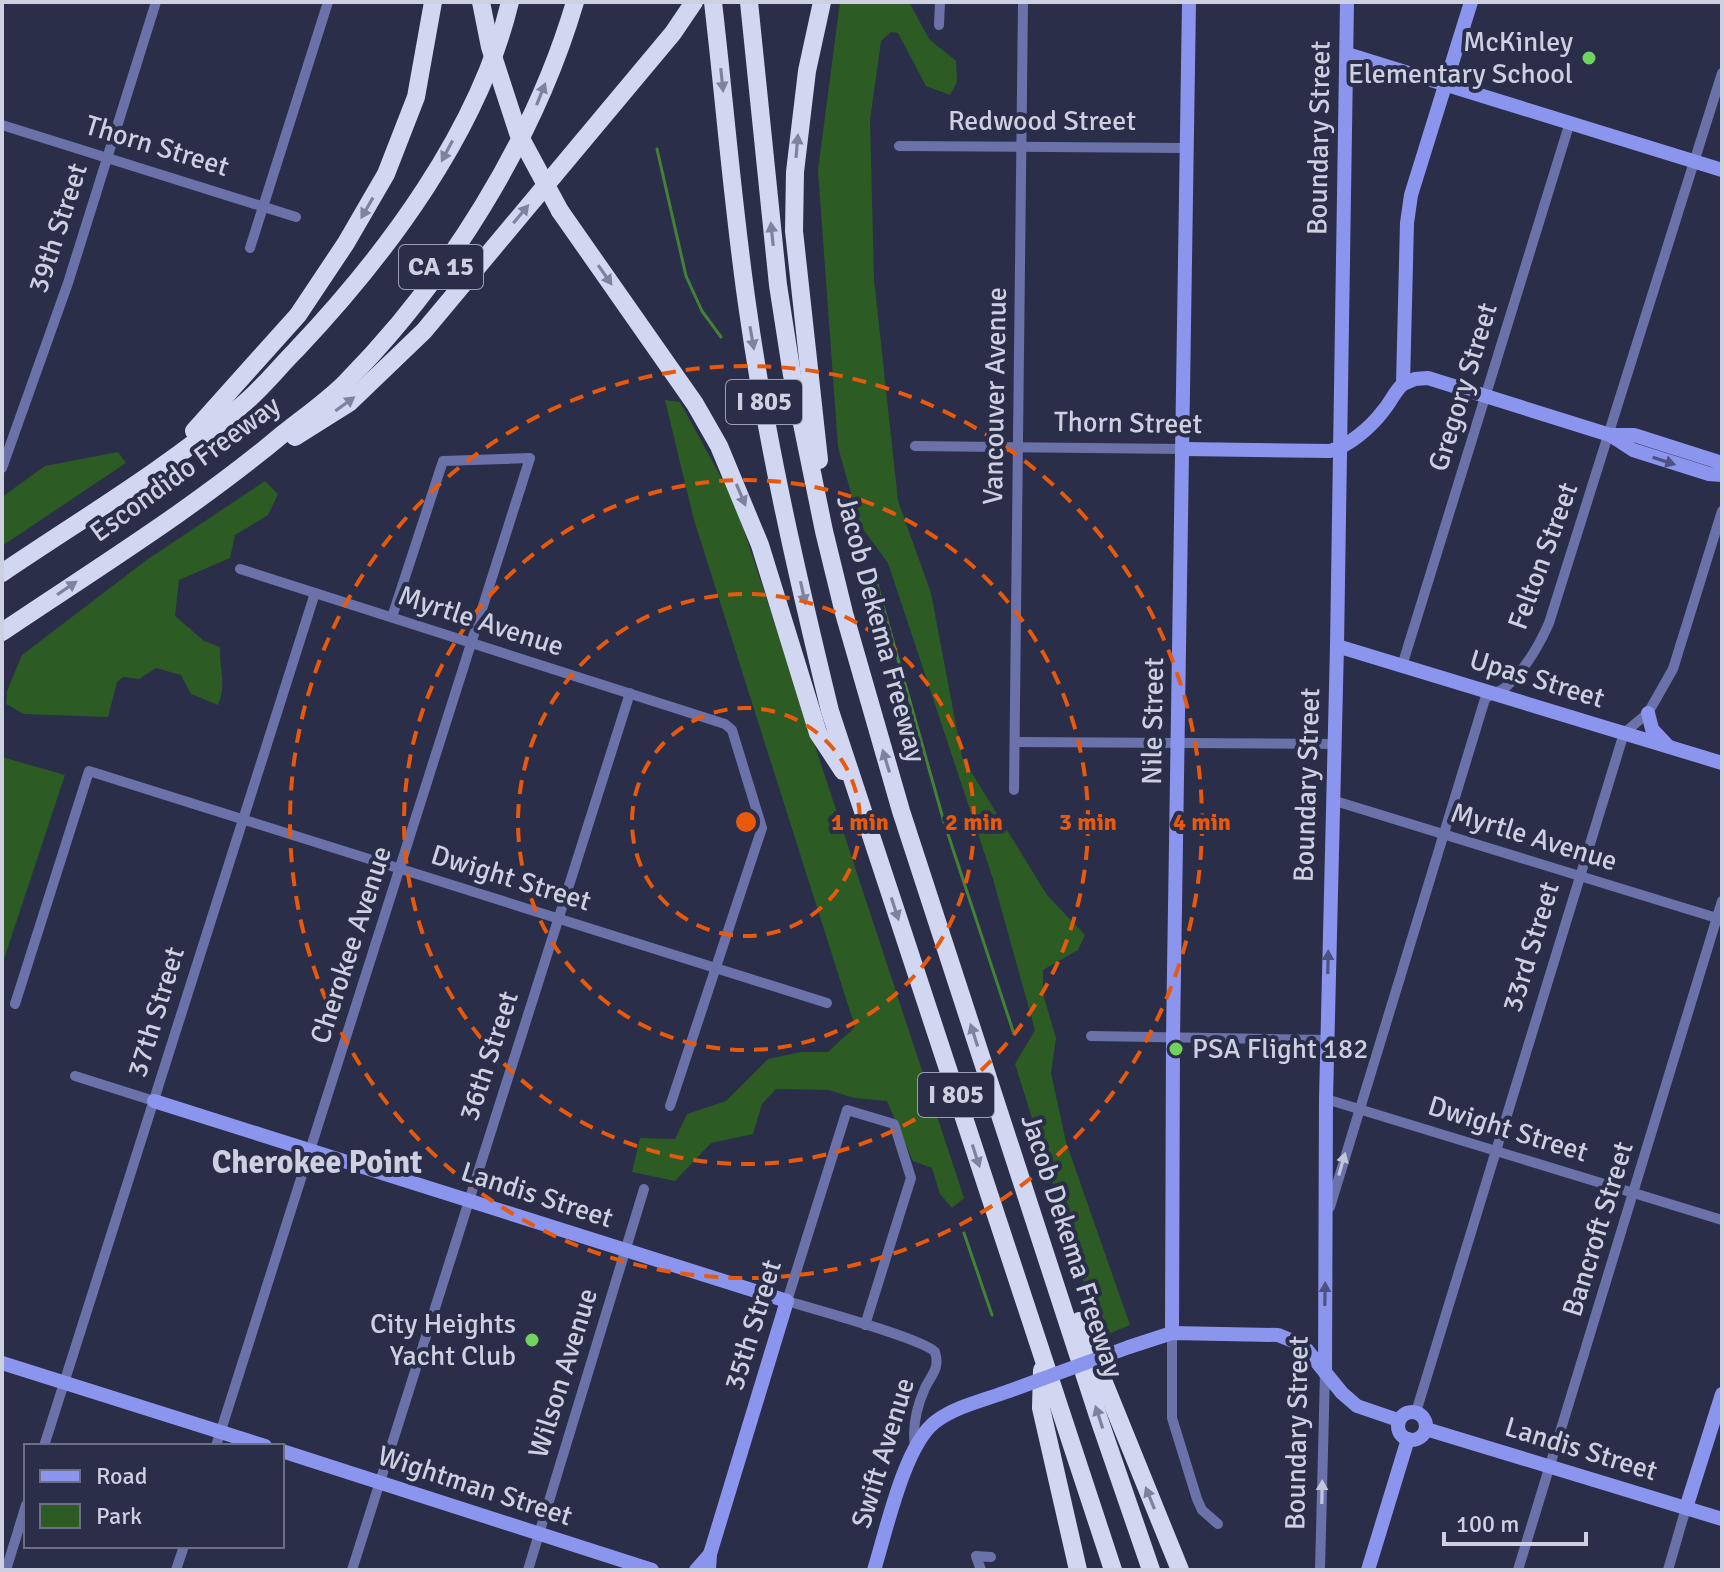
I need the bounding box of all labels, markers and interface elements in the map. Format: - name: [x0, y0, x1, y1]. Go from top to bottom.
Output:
- place label: McKinley Elementary School: [1348, 25, 1573, 91]
- street label: Boundary Street: [1300, 40, 1338, 235]
- marker: McKinley Elementary School: [1580, 49, 1598, 67]
- one-way arrow: [715, 67, 728, 92]
- one-way arrow: [535, 82, 548, 106]
- street label: Redwood Street: [948, 104, 1136, 138]
- street label: Thorn Street: [81, 108, 233, 184]
- one-way arrow: [791, 133, 804, 158]
- one-way arrow: [440, 139, 454, 162]
- street label: 39th Street: [21, 159, 95, 297]
- one-way arrow: [360, 197, 374, 219]
- one-way arrow: [512, 204, 529, 224]
- one-way arrow: [766, 221, 779, 246]
- road number: CA 15: [399, 245, 483, 289]
- one-way arrow: [597, 264, 613, 286]
- street label: Vancouver Avenue: [976, 287, 1014, 505]
- street label: Gregory Street: [1421, 298, 1505, 475]
- one-way arrow: [747, 325, 759, 350]
- road number: I 805: [726, 380, 802, 424]
- street label: Escondido Freeway: [83, 388, 287, 550]
- one-way arrow: [334, 397, 355, 413]
- street label: Thorn Street: [1054, 405, 1203, 441]
- one-way arrow: [1652, 455, 1676, 467]
- street label: Felton Street: [1501, 478, 1585, 634]
- one-way arrow: [735, 483, 748, 507]
- street label: Jacob Dekema Freeway: [829, 492, 933, 766]
- street label: Myrtle Avenue: [394, 578, 568, 664]
- one-way arrow: [797, 580, 810, 605]
- one-way arrow: [56, 581, 77, 596]
- street label: Upas Street: [1465, 642, 1609, 716]
- street label: Nile Street: [1135, 657, 1171, 785]
- street label: Boundary Street: [1287, 687, 1327, 883]
- one-way arrow: [879, 748, 892, 772]
- street label: Myrtle Avenue: [1447, 796, 1621, 878]
- text: 1 min: [831, 807, 889, 837]
- text: 2 min: [945, 807, 1003, 837]
- text: 3 min: [1059, 807, 1117, 837]
- text: 4 min: [1173, 807, 1231, 837]
- centre of rings: [732, 808, 760, 836]
- street label: Dwight Street: [427, 838, 595, 918]
- street label: Cherokee Avenue: [303, 842, 399, 1048]
- street label: 33rd Street: [1495, 878, 1567, 1016]
- one-way arrow: [889, 897, 902, 921]
- street label: 37th Street: [120, 943, 192, 1081]
- one-way arrow: [1322, 949, 1335, 974]
- street label: 36th Street: [452, 987, 526, 1125]
- one-way arrow: [967, 1023, 980, 1047]
- place label: PSA Flight 182: [1192, 1032, 1368, 1066]
- marker: PSA Flight 182: [1167, 1040, 1185, 1058]
- road number: I 805: [918, 1073, 994, 1117]
- street label: Dwight Street: [1424, 1089, 1592, 1169]
- street label: Jacob Dekema Freeway: [1013, 1110, 1131, 1382]
- street label: Bancroft Street: [1555, 1137, 1641, 1321]
- district label: Cherokee Point: [212, 1143, 422, 1182]
- one-way arrow: [970, 1144, 983, 1168]
- one-way arrow: [1336, 1152, 1349, 1176]
- street label: Landis Street: [457, 1154, 617, 1236]
- street label: 35th Street: [717, 1256, 789, 1394]
- one-way arrow: [1319, 1281, 1332, 1306]
- street label: Wilson Avenue: [521, 1284, 605, 1462]
- place label: City Heights Yacht Club: [370, 1307, 516, 1373]
- marker: City Heights Yacht Club: [523, 1331, 541, 1349]
- street label: Boundary Street: [1278, 1335, 1316, 1530]
- street label: Swift Avenue: [844, 1374, 922, 1532]
- one-way arrow: [1092, 1405, 1104, 1429]
- street label: Landis Street: [1501, 1410, 1661, 1488]
- street label: Wightman Street: [374, 1439, 577, 1533]
- legend: [24, 1444, 284, 1548]
- text: Road: [96, 1461, 147, 1491]
- one-way arrow: [1316, 1479, 1328, 1504]
- one-way arrow: [1144, 1486, 1157, 1510]
- scale bar: [1444, 1496, 1586, 1546]
- text: Park: [96, 1501, 142, 1531]
- text: 100 m: [1456, 1509, 1519, 1539]

